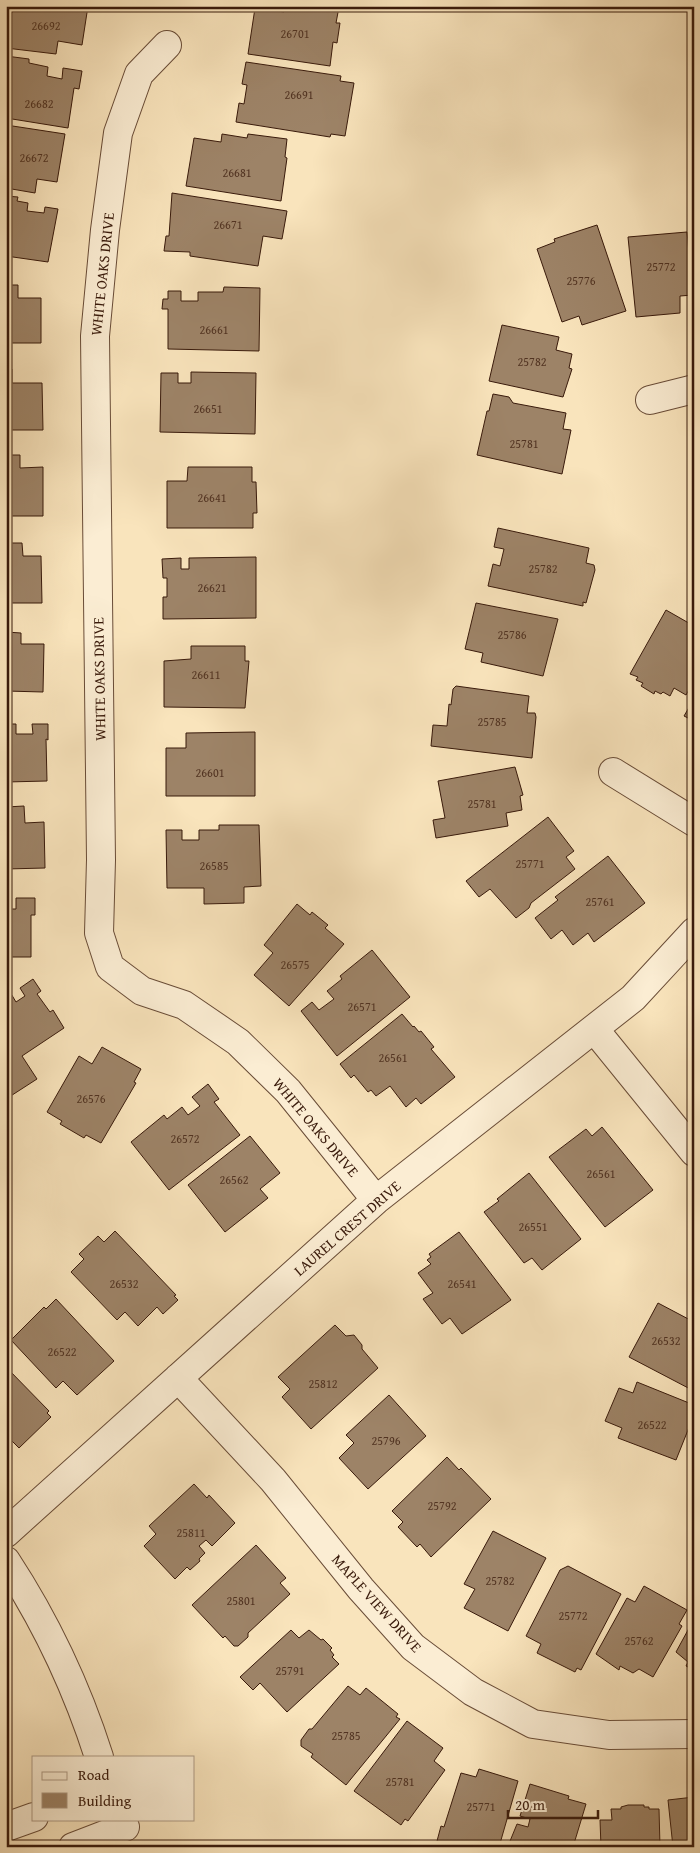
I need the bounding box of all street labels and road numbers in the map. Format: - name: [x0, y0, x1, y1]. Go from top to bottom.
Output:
- street label: WHITE OAKS DRIVE: [85, 211, 119, 337]
- street label: WHITE OAKS DRIVE: [87, 617, 111, 741]
- street label: WHITE OAKS DRIVE: [268, 1073, 364, 1181]
- street label: LAUREL CREST DRIVE: [289, 1175, 405, 1280]
- street label: MAPLE VIEW DRIVE: [327, 1549, 427, 1657]

